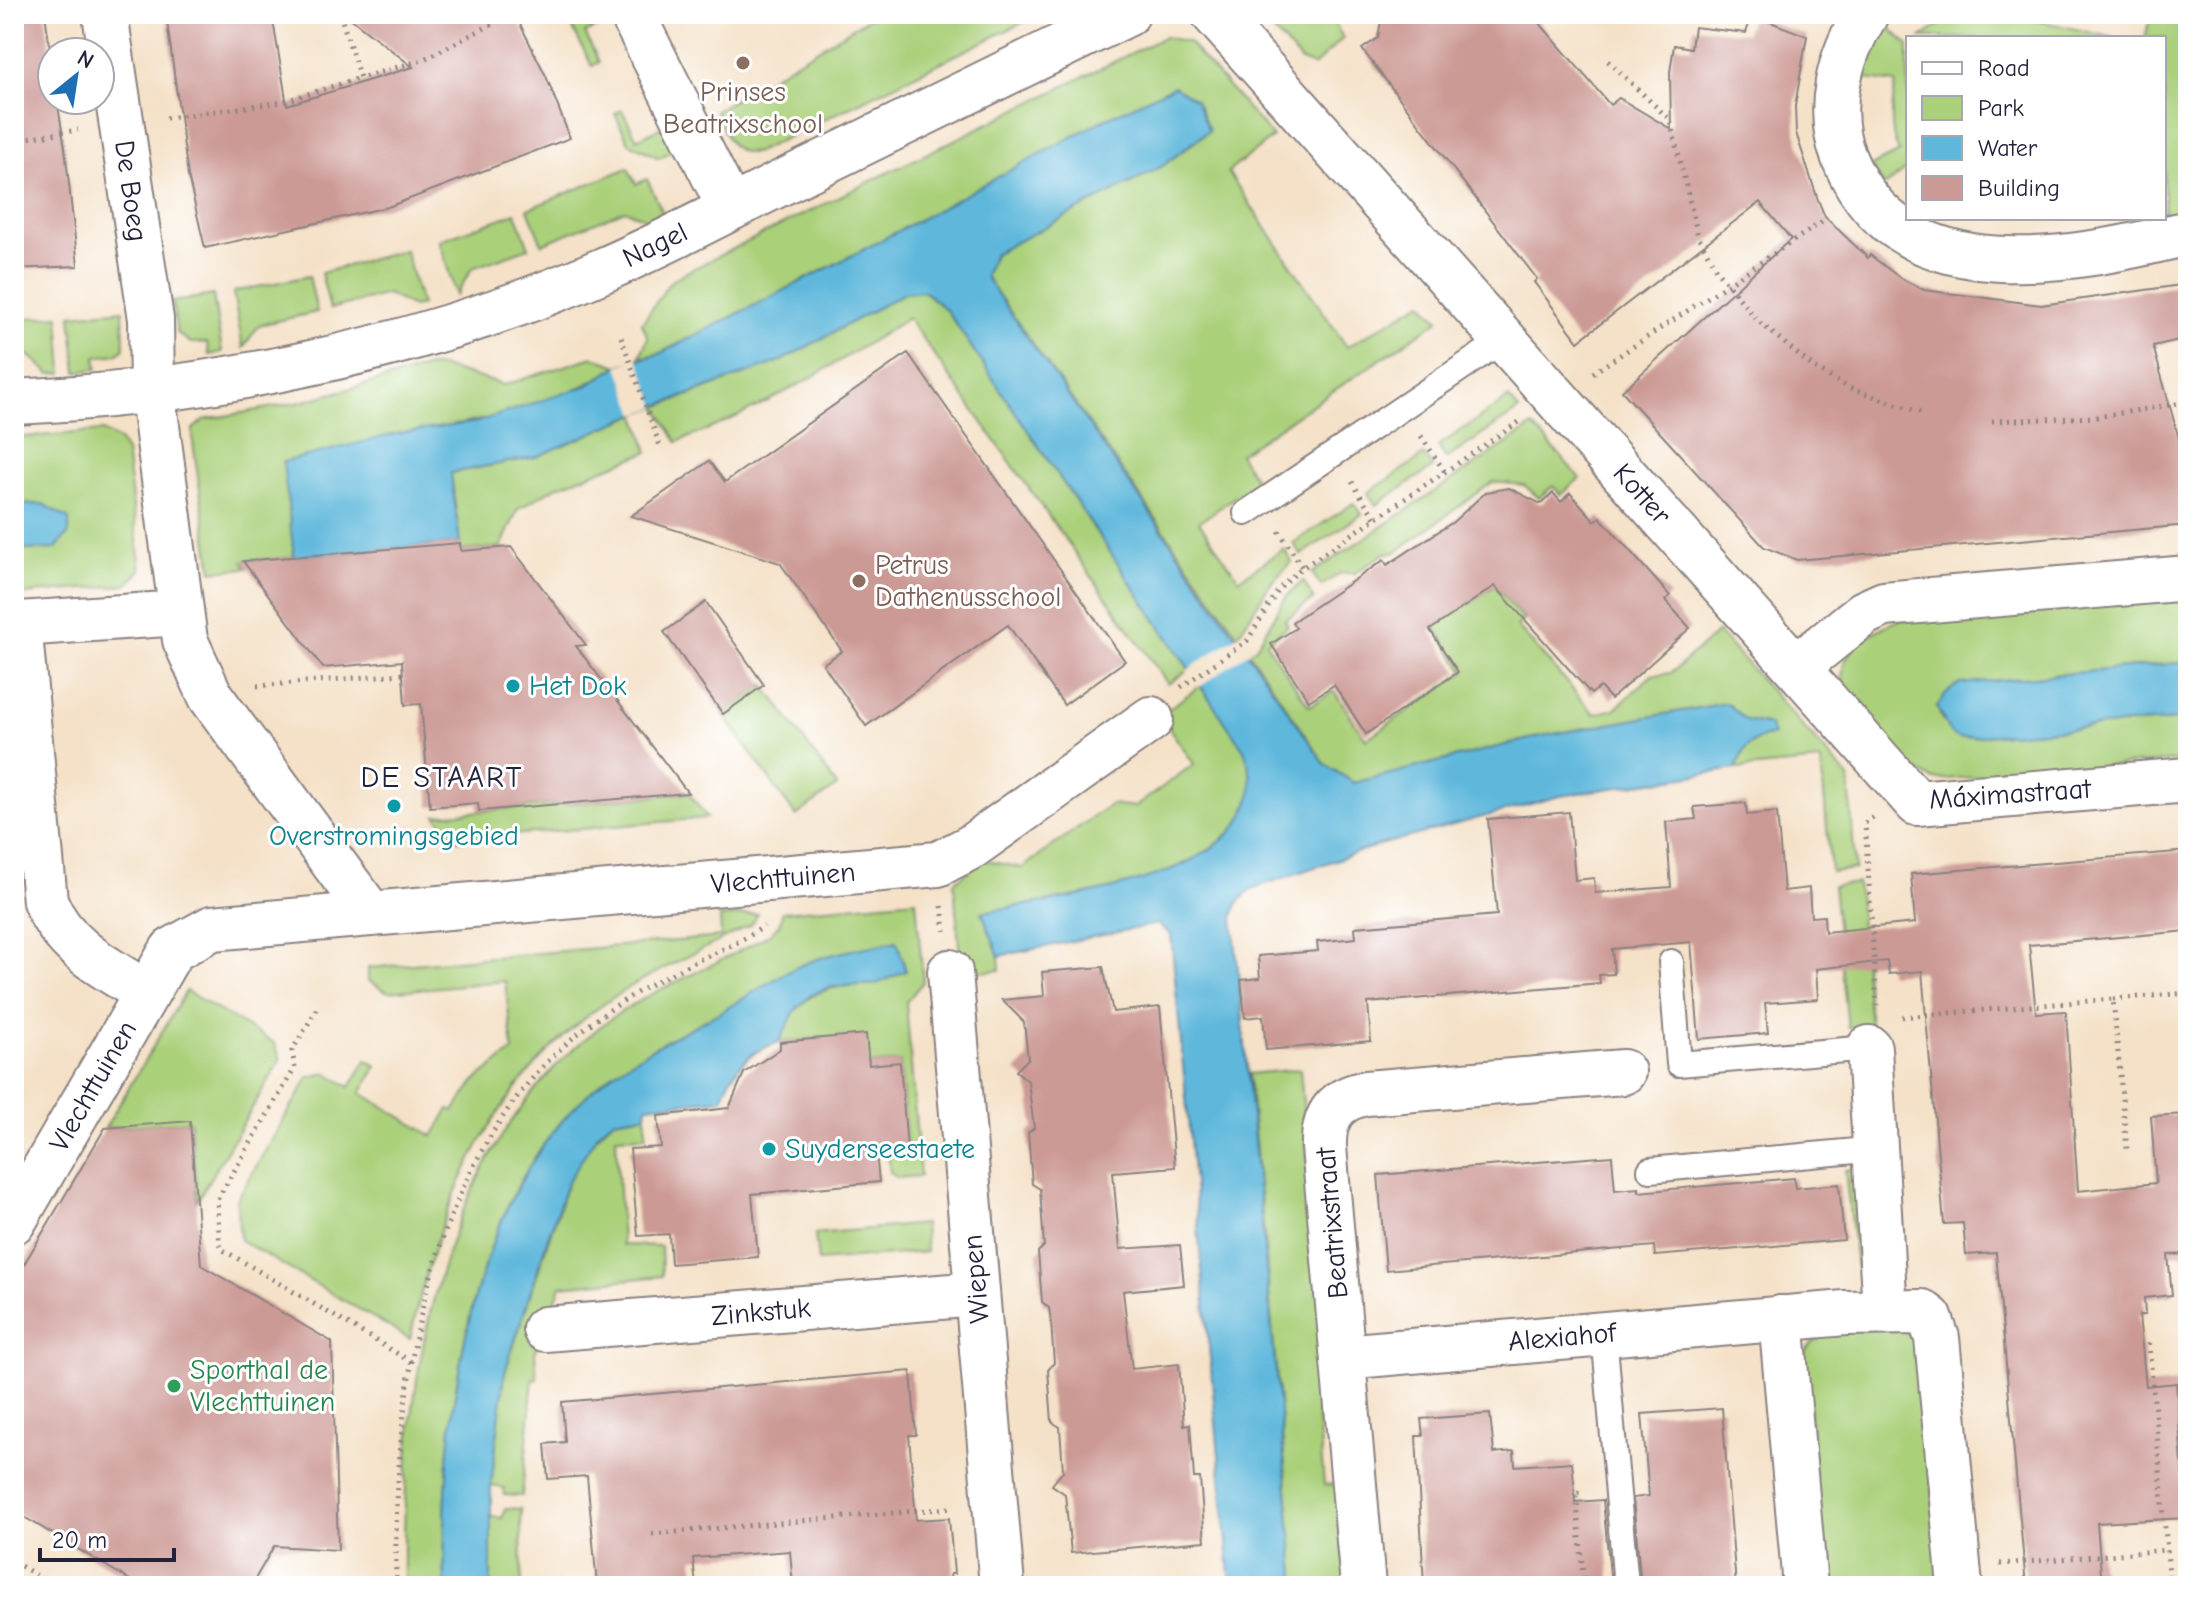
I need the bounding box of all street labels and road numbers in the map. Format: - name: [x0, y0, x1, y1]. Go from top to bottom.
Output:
- street label: De Boeg: [108, 138, 154, 244]
- street label: Nagel: [617, 216, 693, 274]
- street label: Kotter: [1606, 457, 1678, 531]
- street label: Máximastraat: [1928, 772, 2093, 816]
- street label: Vlechttuinen: [709, 856, 857, 900]
- street label: Vlechttuinen: [43, 1015, 143, 1157]
- street label: Beatrixstraat: [1309, 1145, 1355, 1300]
- street label: Wiepen: [956, 1233, 996, 1325]
- street label: Zinkstuk: [710, 1292, 812, 1332]
- street label: Alexiahof: [1507, 1316, 1619, 1358]

